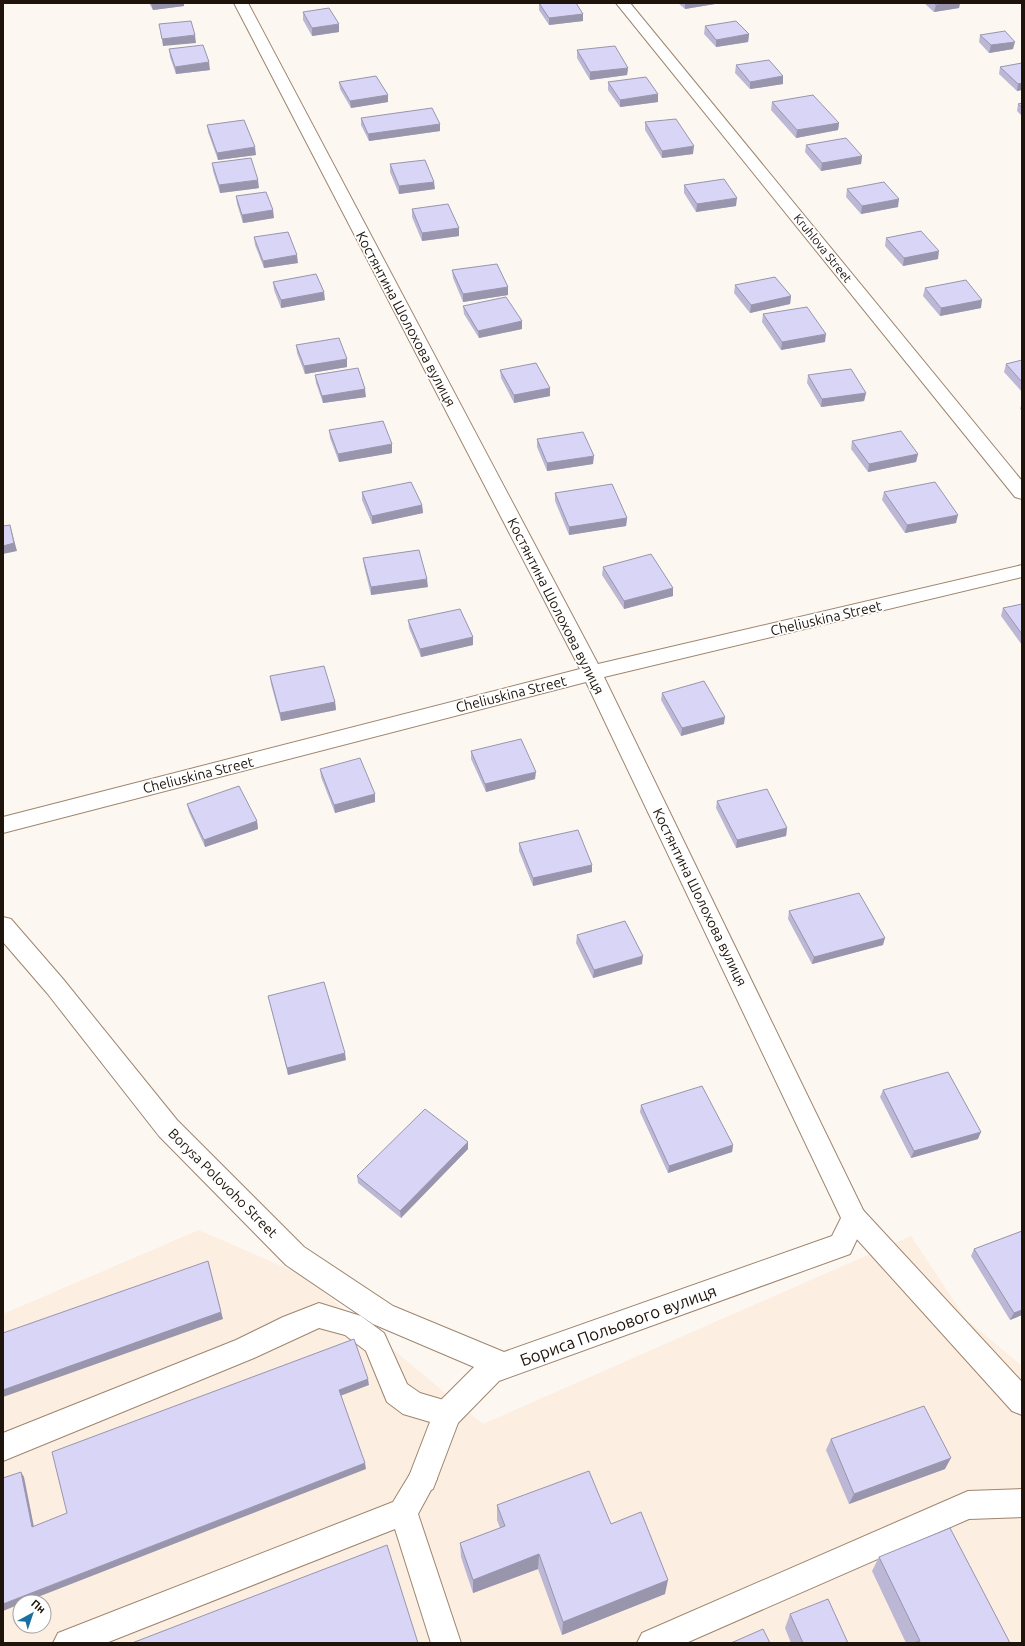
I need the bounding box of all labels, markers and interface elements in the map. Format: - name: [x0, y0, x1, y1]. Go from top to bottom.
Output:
- street label: Kruhlova Street: [792, 211, 855, 285]
- street label: Костянтина Шолохова вулиця: [353, 229, 459, 409]
- street label: Костянтина Шолохова вулиця: [504, 515, 608, 697]
- street label: Cheliuskina Street: [769, 597, 884, 639]
- street label: Cheliuskina Street: [454, 672, 568, 715]
- street label: Cheliuskina Street: [141, 753, 255, 796]
- street label: Костянтина Шолохова вулиця: [650, 805, 750, 989]
- street label: Borysa Polovoho Street: [165, 1125, 281, 1241]
- street label: Бориса Польового вулиця: [517, 1281, 719, 1369]
- north arrow: [12, 1594, 52, 1634]
- text: Пн: [29, 1597, 48, 1616]

